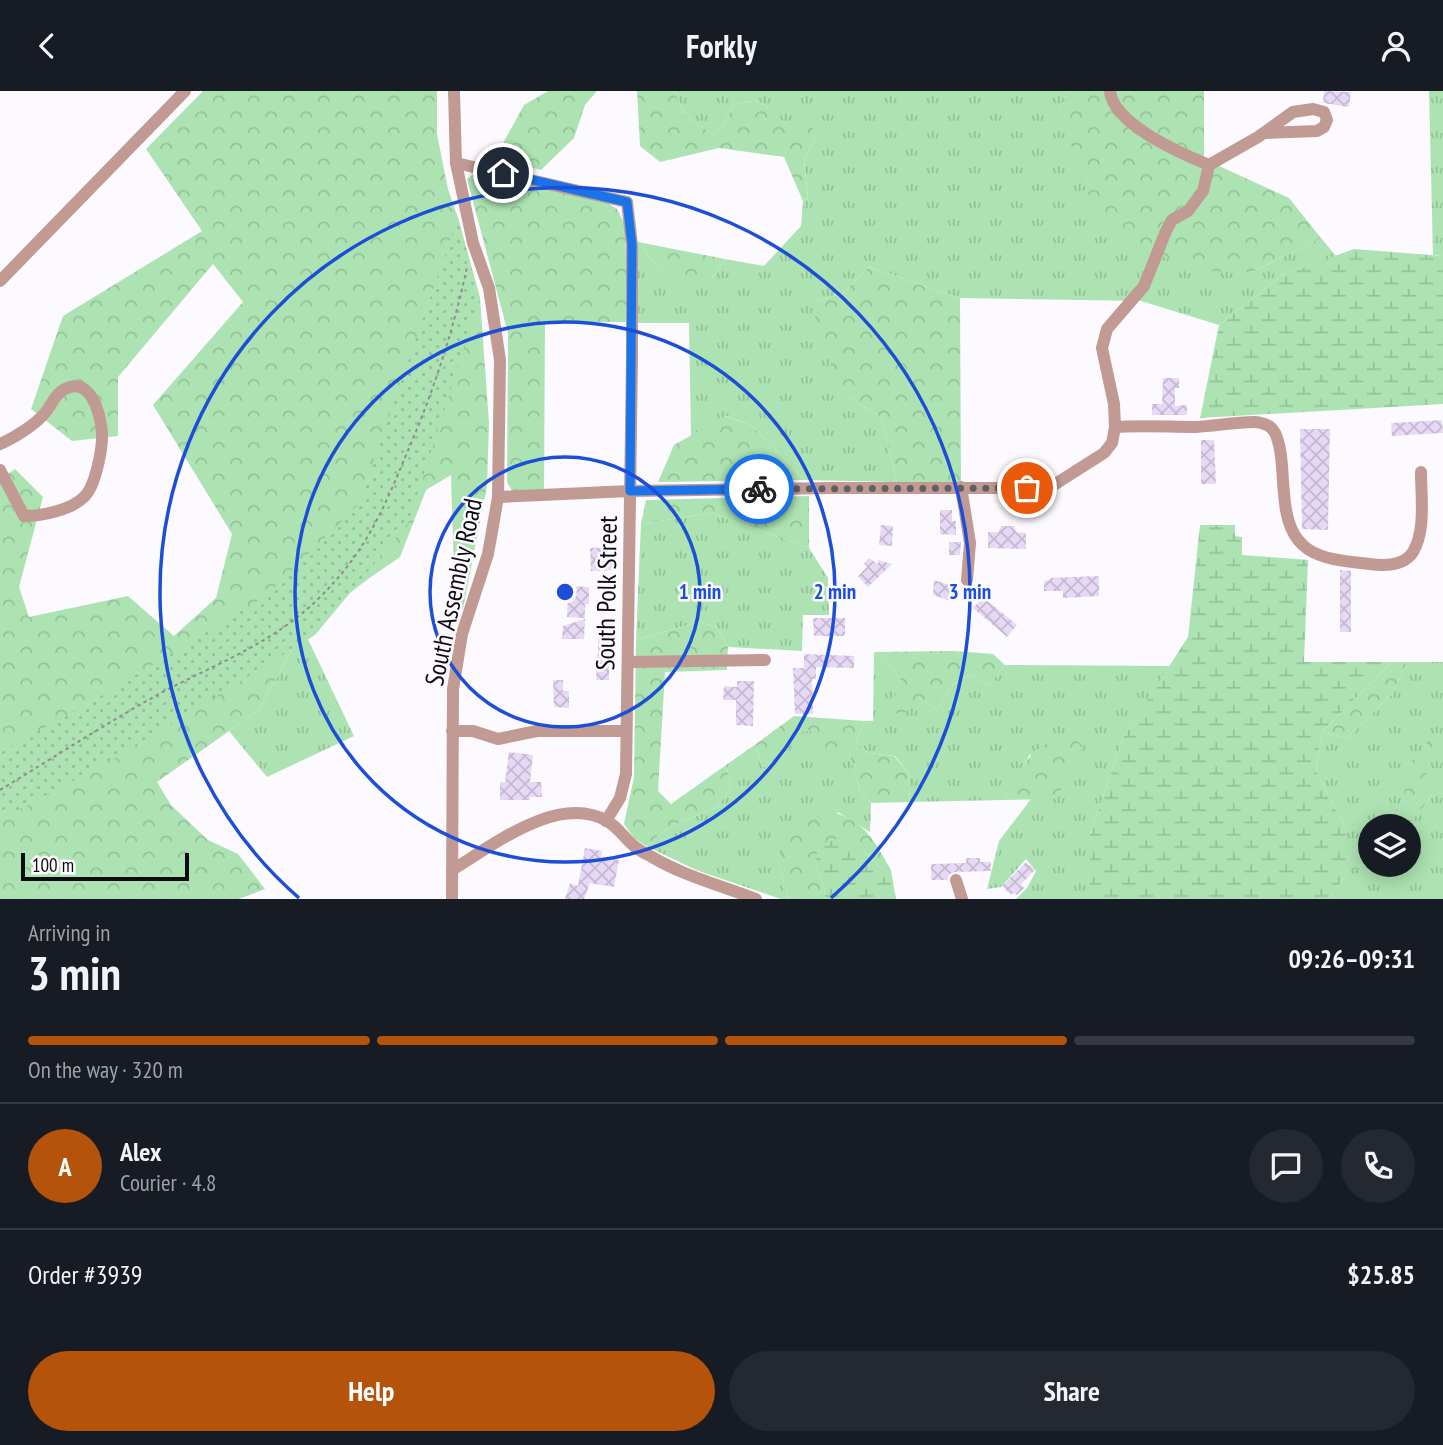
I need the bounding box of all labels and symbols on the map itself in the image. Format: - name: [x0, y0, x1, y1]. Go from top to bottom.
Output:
- pin: [473, 143, 533, 203]
- courier: [724, 454, 794, 524]
- pin: [997, 458, 1057, 518]
- street label: South Assembly Road: [417, 495, 489, 689]
- street label: South Polk Street: [588, 515, 624, 671]
- text: 1 min: [679, 578, 721, 605]
- text: 2 min: [814, 578, 856, 605]
- text: 3 min: [949, 578, 991, 605]
- centre of rings: [553, 580, 577, 604]
- scale bar: [21, 850, 189, 882]

